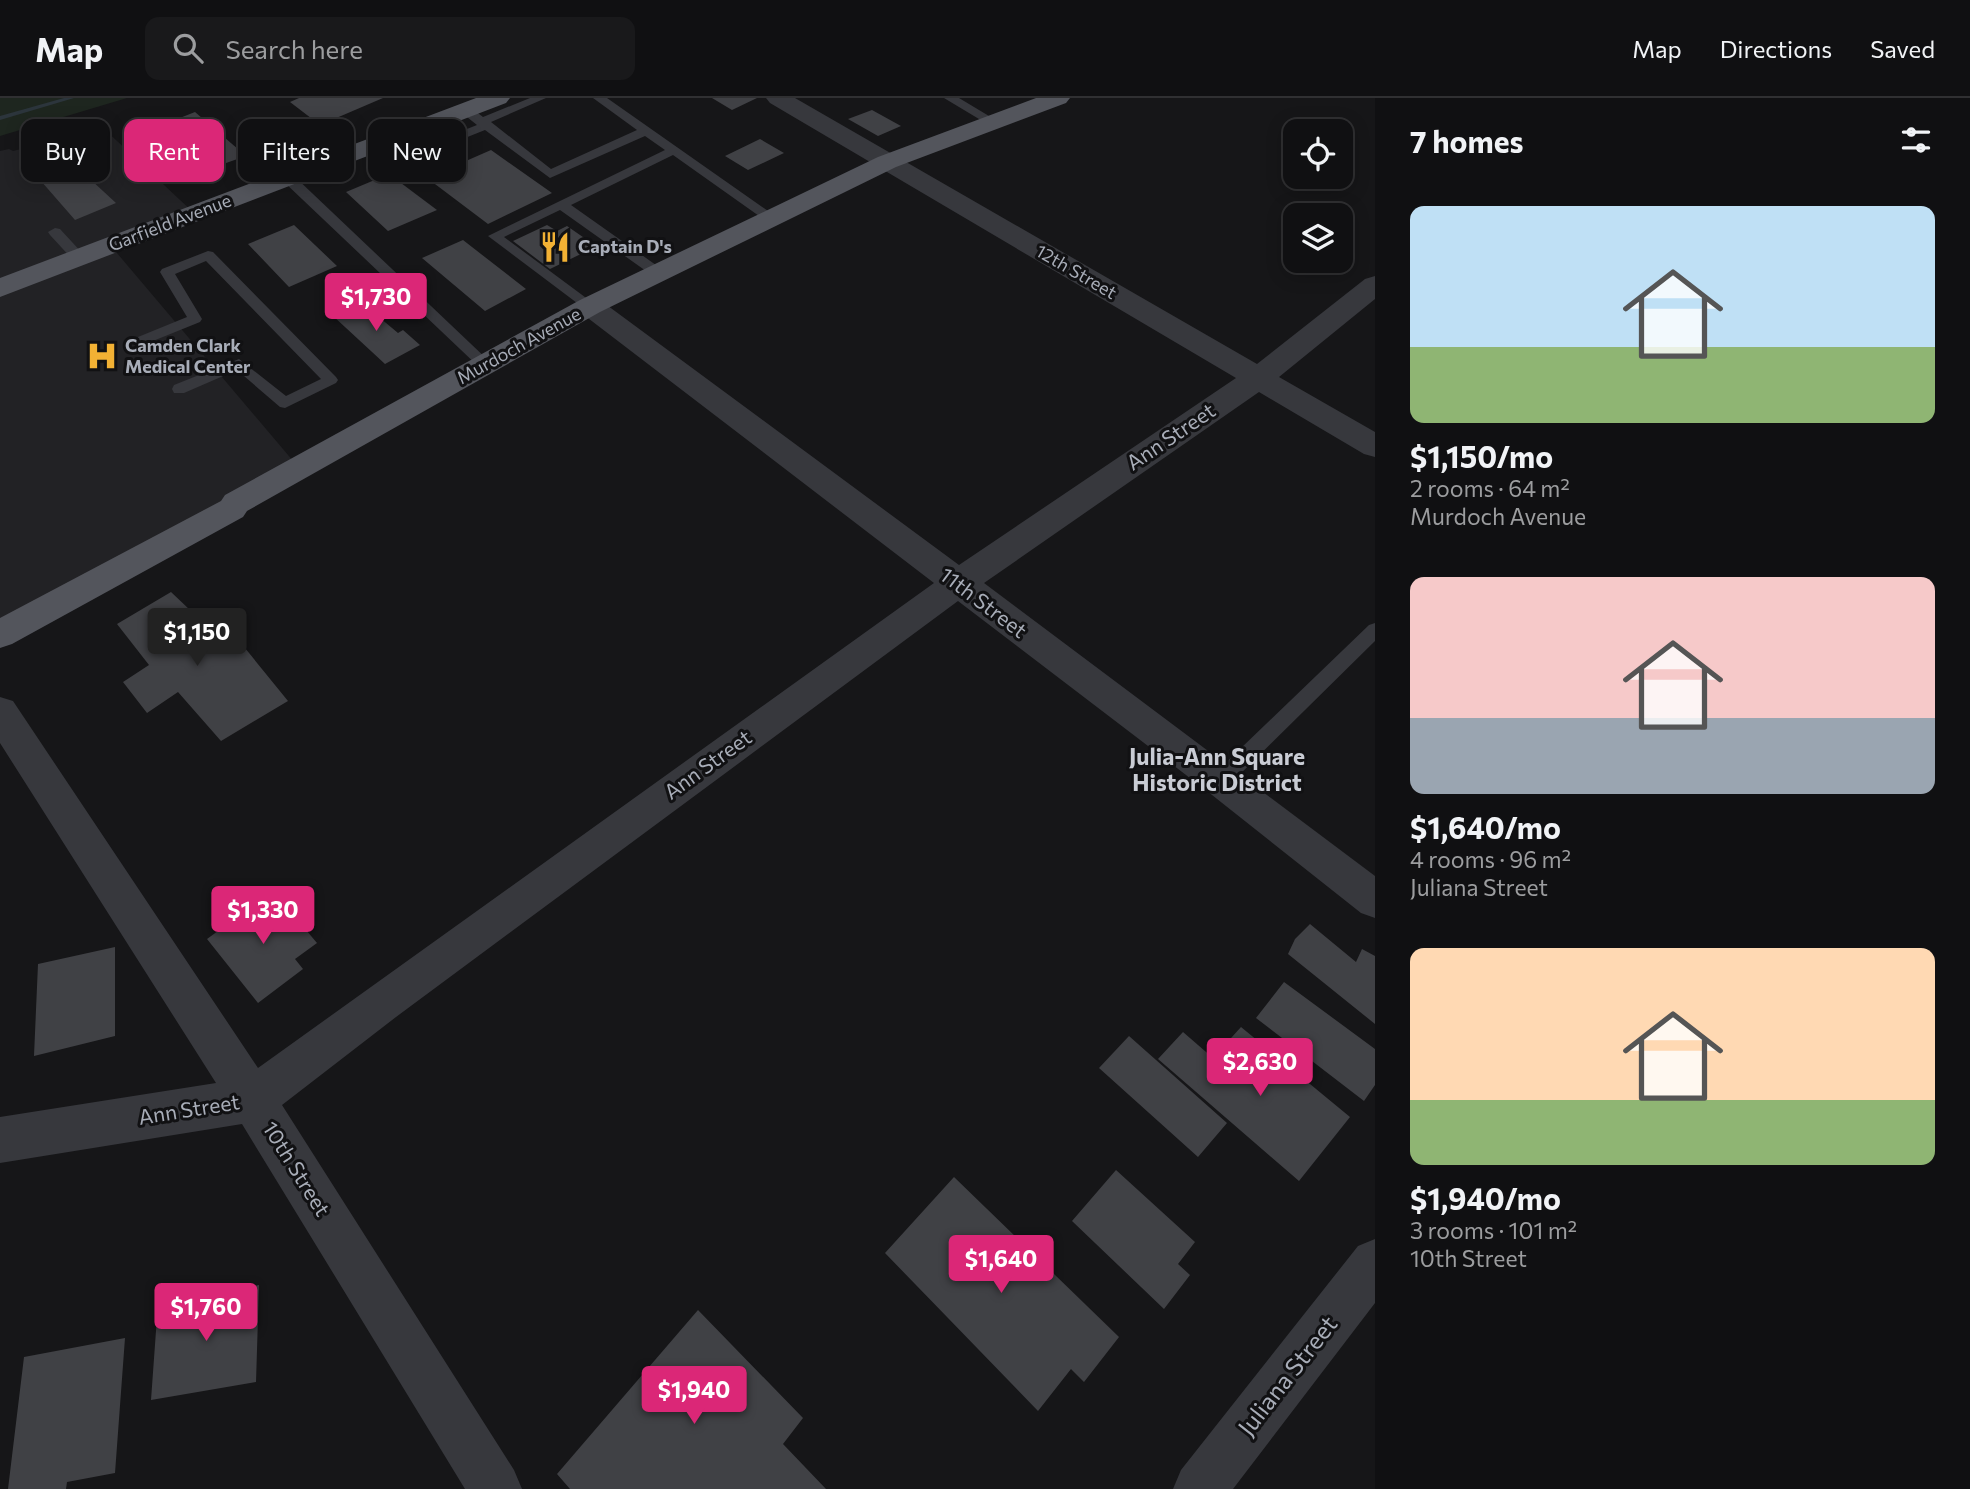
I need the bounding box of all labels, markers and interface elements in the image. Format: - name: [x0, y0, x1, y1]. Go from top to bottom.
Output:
- search box: [145, 17, 635, 80]
- text: Map: [35, 28, 103, 69]
- icon: search: [169, 29, 207, 67]
- text: Search here: [225, 33, 363, 64]
- text: Map: [1632, 34, 1682, 63]
- text: Directions: [1720, 34, 1832, 63]
- text: Saved: [1870, 34, 1935, 63]
- chip: Buy: [21, 119, 110, 182]
- chip: Rent: [124, 119, 224, 182]
- chip: Filters: [238, 119, 354, 182]
- chip: New: [368, 119, 466, 182]
- map controls: [1283, 119, 1353, 273]
- button: locate: [1283, 119, 1353, 189]
- icon: filters: [1897, 121, 1935, 159]
- text: 7 homes: [1410, 122, 1523, 159]
- street label: Garfield Avenue: [105, 189, 234, 256]
- button: layers: [1283, 203, 1353, 273]
- restaurant icon: Captain D's: [538, 230, 572, 264]
- place label: Captain D's: [578, 235, 672, 257]
- street label: 12th Street: [1032, 239, 1121, 303]
- icon: home: [1610, 251, 1736, 377]
- pin: $1,730: [319, 274, 433, 333]
- text: $1,730: [341, 282, 411, 310]
- street label: Murdoch Avenue: [453, 302, 584, 388]
- place label: Camden Clark Medical Center: [125, 334, 251, 377]
- hospital icon: Camden Clark Medical Center: [85, 339, 119, 373]
- street label: Ann Street: [1121, 397, 1219, 475]
- text: $1,150/mo: [1410, 437, 1553, 474]
- text: 2 rooms · 64 m²: [1410, 474, 1570, 502]
- text: Murdoch Avenue: [1410, 502, 1586, 530]
- street label: 11th Street: [936, 561, 1032, 642]
- pin: $1,150: [140, 608, 254, 668]
- text: $1,150: [164, 617, 230, 645]
- icon: home: [1610, 622, 1736, 748]
- street label: Ann Street: [659, 724, 756, 804]
- district label: Julia-Ann Square Historic District: [1129, 742, 1305, 796]
- text: $1,640/mo: [1410, 808, 1561, 845]
- text: 4 rooms · 96 m²: [1410, 845, 1571, 873]
- text: Juliana Street: [1410, 873, 1548, 901]
- pin: $1,330: [206, 886, 320, 946]
- text: $1,330: [227, 895, 299, 923]
- icon: home: [1610, 993, 1736, 1119]
- pin: $2,630: [1203, 1038, 1317, 1098]
- text: $2,630: [1223, 1047, 1297, 1075]
- street label: Ann Street: [136, 1088, 241, 1129]
- street label: 10th Street: [258, 1116, 336, 1220]
- text: $1,940/mo: [1410, 1179, 1561, 1216]
- text: 3 rooms · 101 m²: [1410, 1216, 1577, 1244]
- pin: $1,640: [944, 1236, 1058, 1295]
- text: $1,640: [965, 1244, 1037, 1272]
- text: 10th Street: [1410, 1244, 1527, 1272]
- pin: $1,760: [149, 1284, 263, 1343]
- text: $1,760: [170, 1292, 242, 1320]
- street label: Juliana Street: [1231, 1309, 1343, 1441]
- pin: $1,940: [637, 1366, 751, 1426]
- text: $1,940: [658, 1375, 730, 1403]

